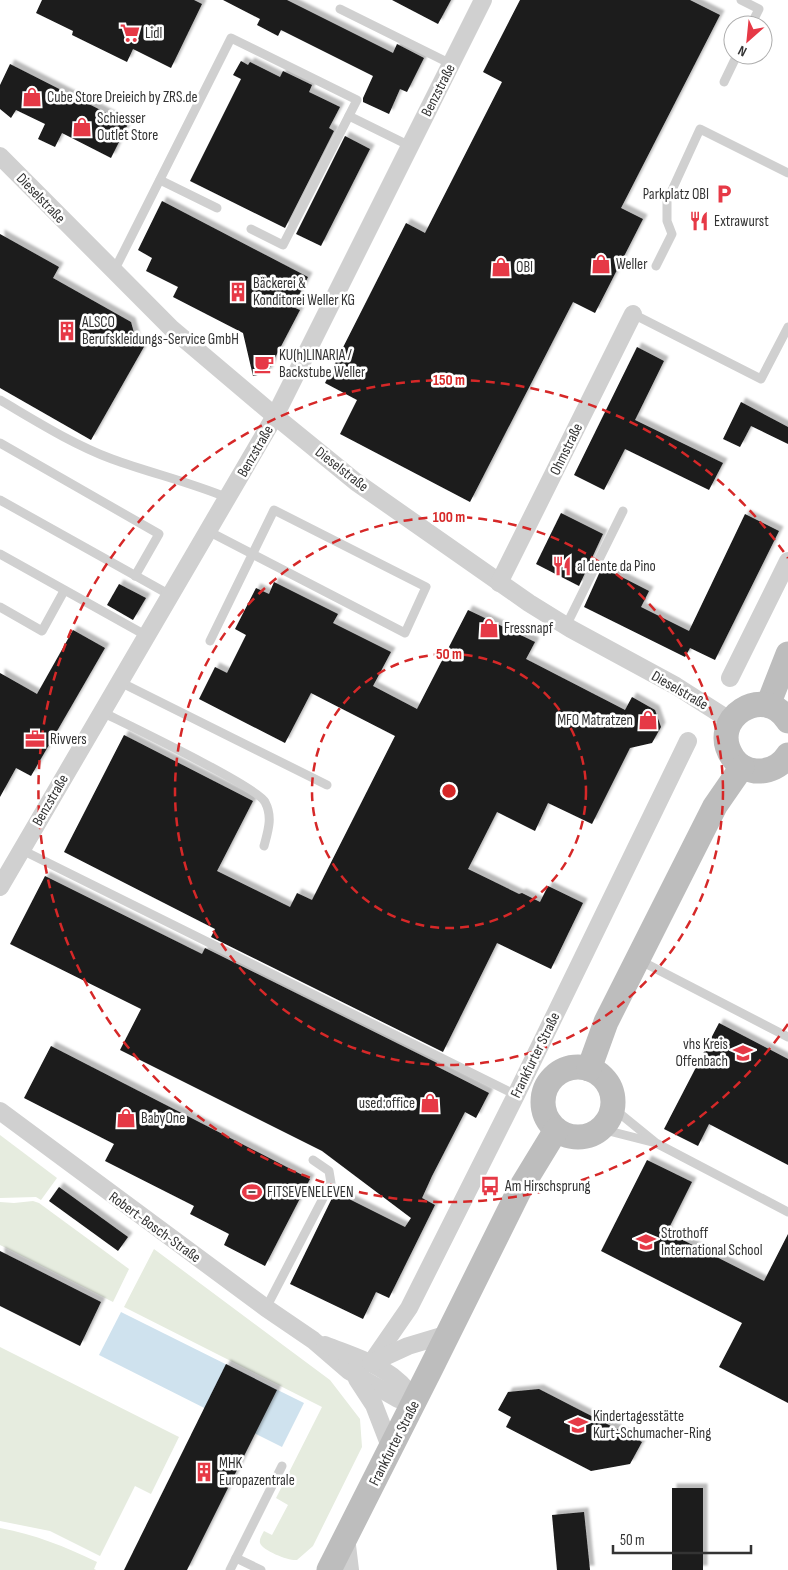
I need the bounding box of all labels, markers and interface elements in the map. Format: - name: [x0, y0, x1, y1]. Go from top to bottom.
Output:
- north arrow: [723, 15, 773, 65]
- supermarket icon: Lidl: [119, 22, 141, 44]
- place label: Lidl: [145, 24, 162, 43]
- text: N: [735, 42, 750, 60]
- street label: Benzstraße: [417, 61, 460, 120]
- shop icon: Cube Store Dreieich by ZRS.de: [21, 86, 43, 108]
- place label: Cube Store Dreieich by ZRS.de: [47, 88, 197, 107]
- place label: Schiesser Outlet Store: [97, 109, 158, 145]
- shop icon: Schiesser Outlet Store: [71, 116, 93, 138]
- street label: Dieselstraße: [12, 169, 69, 227]
- parking icon: Parkplatz OBI: [713, 183, 735, 205]
- place label: Parkplatz OBI: [643, 185, 709, 204]
- restaurant icon: Extrawurst: [688, 210, 710, 232]
- place label: Extrawurst: [714, 212, 769, 231]
- shop icon: Weller: [590, 253, 612, 275]
- place label: Weller: [616, 255, 648, 274]
- shop icon: OBI: [490, 256, 512, 278]
- place label: OBI: [516, 258, 533, 277]
- place label: Bäckerei & Konditorei Weller KG: [253, 274, 355, 310]
- building icon: Bäckerei & Konditorei Weller KG: [227, 281, 249, 303]
- place label: ALSCO Berufskleidungs-Service GmbH: [81, 313, 239, 349]
- building icon: ALSCO Berufskleidungs-Service GmbH: [56, 320, 78, 342]
- place label: KU(h)LINARIA / Backstube Weller: [279, 346, 366, 382]
- cafe icon: KU(h)LINARIA / Backstube Weller: [253, 353, 275, 375]
- text: 150 m: [433, 371, 465, 390]
- street label: Ohmstraße: [546, 420, 587, 478]
- street label: Benzstraße: [233, 422, 278, 481]
- street label: Dieselstraße: [311, 443, 372, 496]
- text: 100 m: [433, 508, 465, 527]
- restaurant icon: al dente da Pino: [551, 555, 573, 577]
- place label: al dente da Pino: [577, 557, 656, 576]
- shop icon: Fressnapf: [478, 617, 500, 639]
- place label: Fressnapf: [504, 619, 554, 638]
- text: 50 m: [436, 645, 462, 664]
- street label: Dieselstraße: [648, 667, 712, 714]
- shop icon: MFO Matratzen: [637, 709, 659, 731]
- place label: MFO Matratzen: [557, 711, 633, 730]
- office icon: Rivvers: [24, 728, 46, 750]
- place label: Rivvers: [50, 730, 87, 749]
- street label: Benzstraße: [28, 771, 73, 830]
- centre of rings: [440, 782, 458, 800]
- street label: Frankfurter Straße: [507, 1009, 564, 1101]
- place label: vhs Kreis Offenbach: [675, 1035, 728, 1071]
- school or university icon: vhs Kreis Offenbach: [732, 1042, 754, 1064]
- shop icon: used:office: [419, 1092, 441, 1114]
- place label: used:office: [359, 1094, 415, 1113]
- shop icon: BabyOne: [115, 1107, 137, 1129]
- place label: BabyOne: [141, 1109, 185, 1128]
- bus stop icon: Am Hirschsprung: [479, 1175, 501, 1197]
- place label: Am Hirschsprung: [504, 1177, 591, 1196]
- sports icon: FITSEVENELEVEN: [241, 1181, 263, 1203]
- place label: FITSEVENELEVEN: [267, 1183, 354, 1202]
- street label: Robert-Bosch-Straße: [105, 1188, 204, 1267]
- place label: Strothoff International School: [661, 1224, 763, 1260]
- school or university icon: Strothoff International School: [635, 1231, 657, 1253]
- street label: Frankfurter Straße: [365, 1397, 424, 1489]
- place label: Kindertagesstätte Kurt-Schumacher-Ring: [593, 1407, 711, 1443]
- school or university icon: Kindertagesstätte Kurt-Schumacher-Ring: [567, 1414, 589, 1436]
- place label: MHK Europazentrale: [219, 1454, 295, 1490]
- building icon: MHK Europazentrale: [193, 1461, 215, 1483]
- scale bar: [613, 1522, 750, 1554]
- text: 50 m: [620, 1531, 645, 1550]

